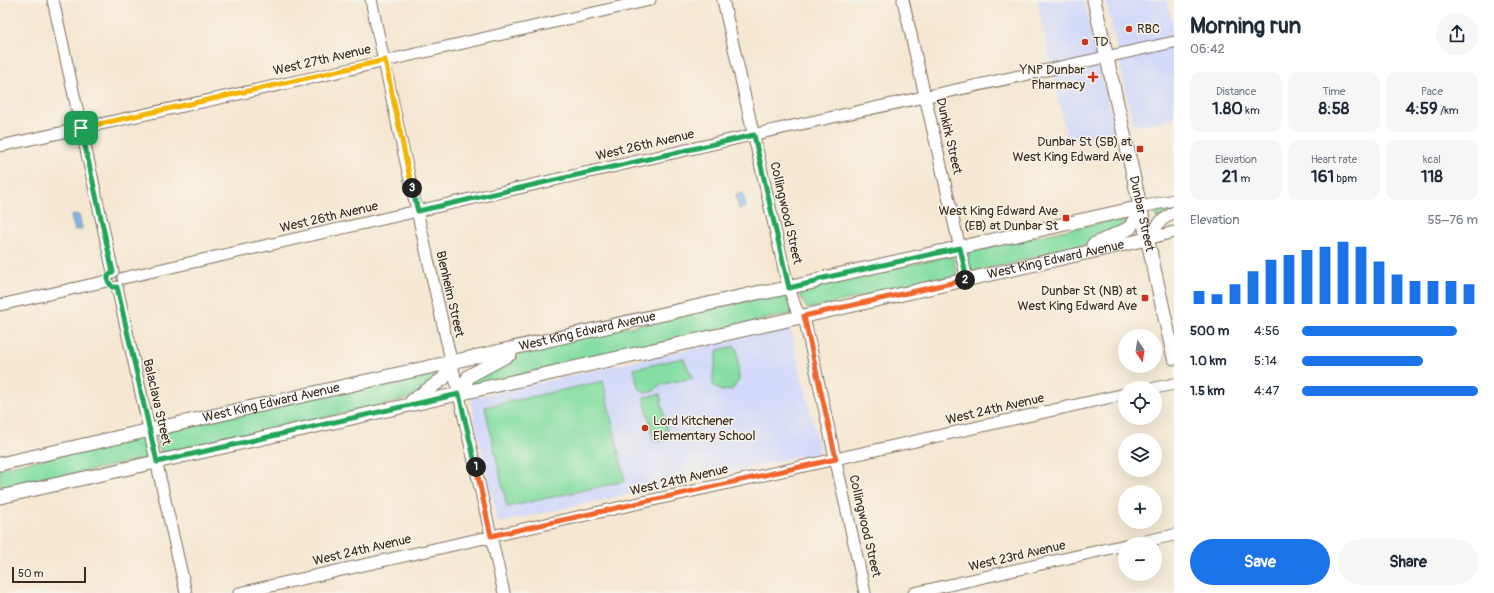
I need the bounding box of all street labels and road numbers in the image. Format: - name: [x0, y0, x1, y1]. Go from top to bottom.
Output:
- street label: West 27th Avenue: [272, 41, 373, 79]
- street label: Dunkirk Street: [932, 96, 966, 176]
- street label: West 26th Avenue: [594, 126, 696, 164]
- street label: Collingwood Street: [766, 160, 806, 266]
- street label: Dunbar Street: [1126, 174, 1158, 254]
- street label: West 26th Avenue: [278, 198, 380, 236]
- street label: West King Edward Avenue: [986, 236, 1126, 283]
- street label: Blenheim Street: [432, 249, 468, 339]
- street label: West King Edward Avenue: [517, 308, 658, 354]
- street label: Balaclava Street: [139, 357, 175, 448]
- street label: West King Edward Avenue: [201, 379, 342, 426]
- street label: West 24th Avenue: [944, 390, 1046, 428]
- street label: West 24th Avenue: [628, 461, 730, 499]
- street label: Collingwood Street: [845, 473, 885, 579]
- street label: West 24th Avenue: [311, 531, 413, 569]
- street label: West 23rd Avenue: [967, 537, 1068, 575]

